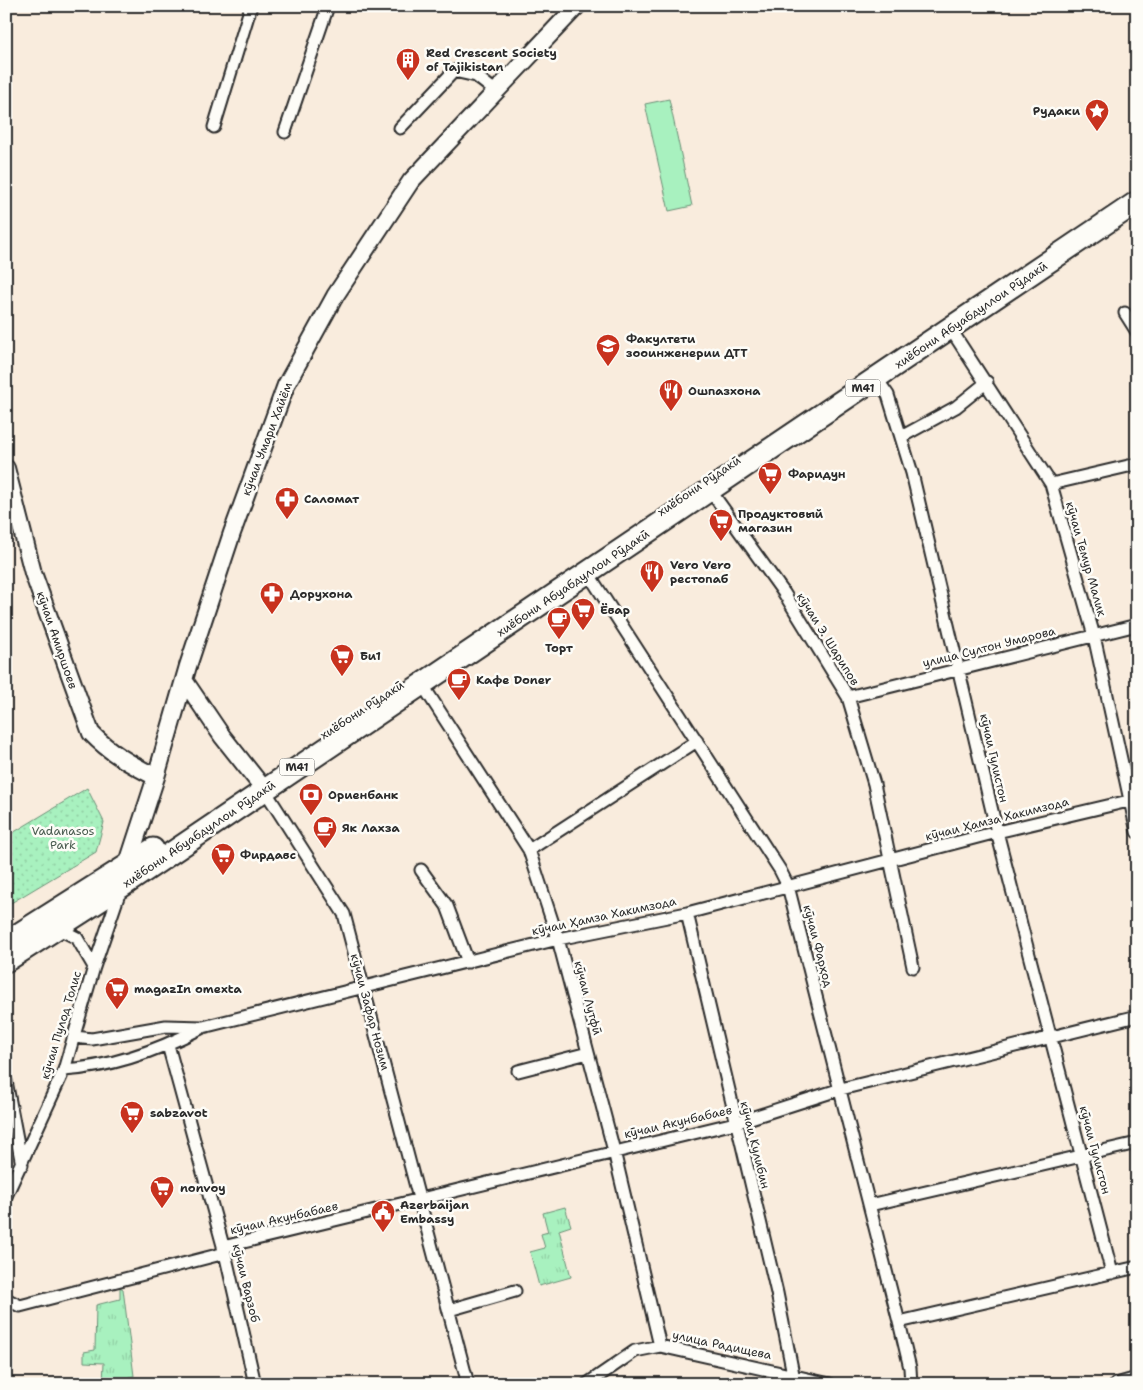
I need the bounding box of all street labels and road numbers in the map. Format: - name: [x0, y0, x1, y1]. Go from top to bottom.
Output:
- street label: хиёбони Абуабдуллои Рӯдакӣ: [892, 258, 1051, 372]
- road number: M41: [846, 379, 880, 396]
- street label: кӯчаи Умари Хайём: [238, 380, 296, 498]
- street label: хиёбони Рӯдакӣ: [654, 452, 744, 520]
- street label: кӯчаи Темур Малик: [1062, 500, 1110, 619]
- street label: хиёбони Абуабдуллои Рӯдакӣ: [494, 526, 653, 640]
- street label: кӯчаи Амиршоев: [33, 589, 81, 691]
- street label: кӯчаи Э. Шарипов: [793, 590, 863, 688]
- street label: улица Султон Умарова: [921, 623, 1058, 671]
- street label: хиёбони Рӯдакӣ: [317, 677, 407, 743]
- street label: кӯчаи Гулистон: [976, 712, 1012, 804]
- road number: M41: [280, 759, 314, 776]
- street label: хиёбони Абуабдуллои Рӯдакӣ: [120, 777, 279, 891]
- street label: кӯчаи Ҳамза Хакимзода: [924, 793, 1071, 845]
- street label: кӯчаи Ҳамза Хакимзода: [530, 893, 678, 939]
- street label: кӯчаи Фарҳод: [799, 903, 837, 989]
- street label: кӯчаи Зафар Нозим: [347, 952, 393, 1072]
- street label: кӯчаи Лутфӣ: [570, 959, 606, 1037]
- street label: кӯчаи Пулод Толис: [37, 969, 85, 1081]
- street label: кӯчаи Кулибин: [736, 1100, 774, 1190]
- street label: кӯчаи Акунбабаев: [623, 1102, 733, 1142]
- street label: кӯчаи Гулистон: [1076, 1104, 1114, 1196]
- street label: кӯчаи Акунбабаев: [229, 1198, 339, 1238]
- street label: кӯчаи Варзоб: [229, 1242, 263, 1324]
- street label: улица Радищева: [671, 1327, 774, 1363]

